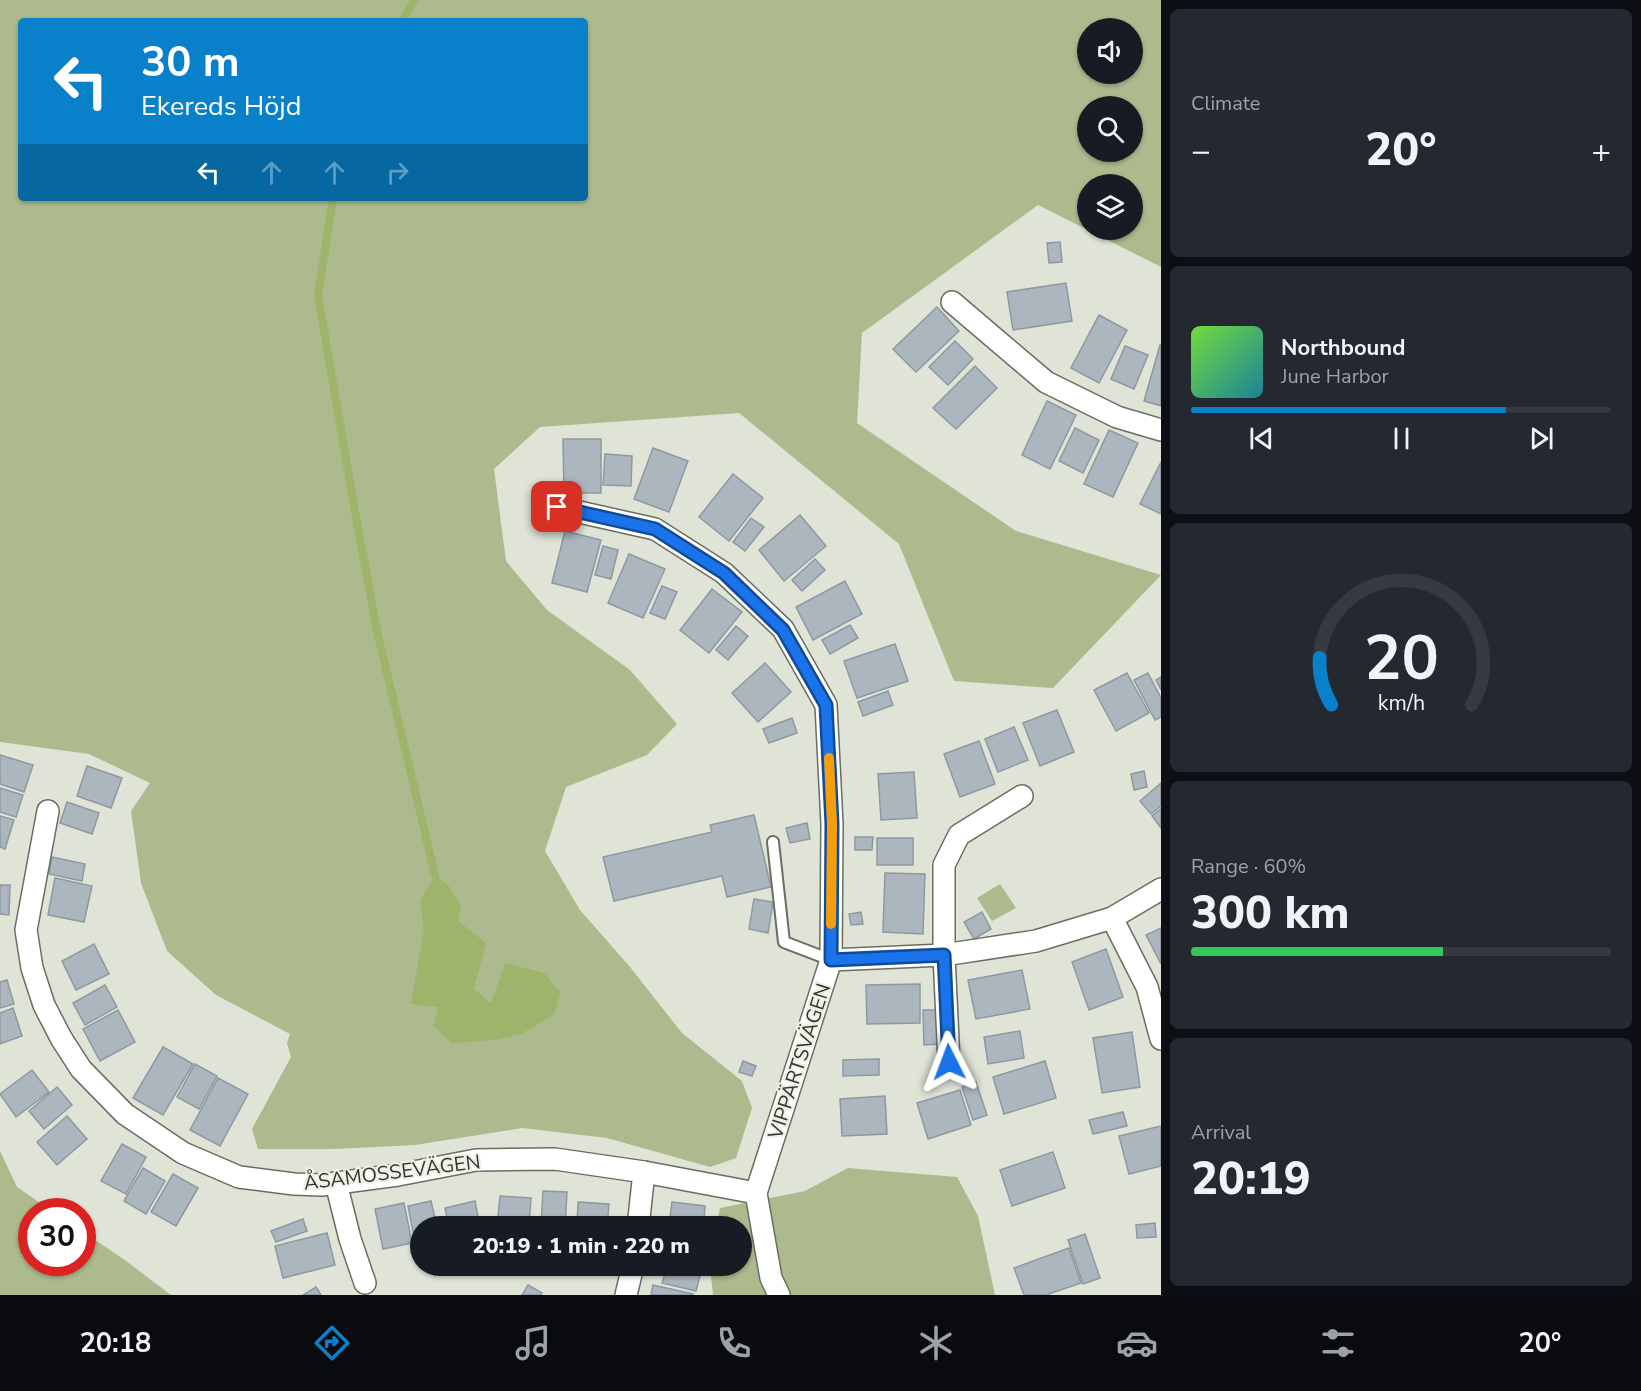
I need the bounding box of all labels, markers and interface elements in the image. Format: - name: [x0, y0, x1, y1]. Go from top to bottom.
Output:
- map controls: [1077, 18, 1143, 240]
- button: sound: [1077, 18, 1143, 84]
- text: 30 m: [141, 34, 240, 91]
- icon: left: [42, 42, 120, 120]
- text: Ekereds Höjd: [141, 88, 301, 125]
- text: Climate: [1191, 90, 1260, 117]
- button: search: [1077, 96, 1143, 162]
- text: 20°: [1365, 120, 1437, 181]
- text: −: [1191, 129, 1211, 174]
- text: +: [1591, 129, 1611, 174]
- icon: left: [192, 156, 225, 189]
- icon: ahead: [255, 156, 288, 189]
- icon: ahead: [318, 156, 351, 189]
- icon: right: [381, 156, 414, 189]
- button: layers: [1077, 174, 1143, 240]
- text: Northbound: [1281, 333, 1405, 363]
- text: June Harbor: [1281, 363, 1389, 390]
- icon: previous: [1245, 422, 1278, 455]
- icon: pause: [1385, 422, 1418, 455]
- icon: next: [1525, 422, 1558, 455]
- pin: [531, 481, 582, 532]
- icon: arrive: [540, 490, 573, 523]
- text: 20: [1364, 616, 1438, 701]
- text: km/h: [1377, 688, 1425, 718]
- text: Range · 60%: [1191, 853, 1306, 880]
- text: 300 km: [1191, 883, 1350, 944]
- street label: VIPPÄRTSVÄGEN: [761, 980, 837, 1143]
- position arrow: [917, 1030, 981, 1094]
- text: Arrival: [1191, 1119, 1251, 1146]
- street label: ÅSAMOSSEVÄGEN: [302, 1148, 482, 1197]
- text: 20:19: [1191, 1149, 1311, 1210]
- speed limit sign: 30: [18, 1198, 96, 1276]
- text: 20:19 · 1 min · 220 m: [472, 1231, 690, 1261]
- icon: directions: [311, 1322, 353, 1364]
- icon: music: [512, 1322, 554, 1364]
- icon: phone: [713, 1322, 755, 1364]
- icon: climate: [915, 1322, 957, 1364]
- icon: car: [1116, 1322, 1158, 1364]
- icon: filters: [1317, 1322, 1359, 1364]
- text: 20:18: [80, 1325, 151, 1362]
- text: 20°: [1519, 1325, 1561, 1362]

